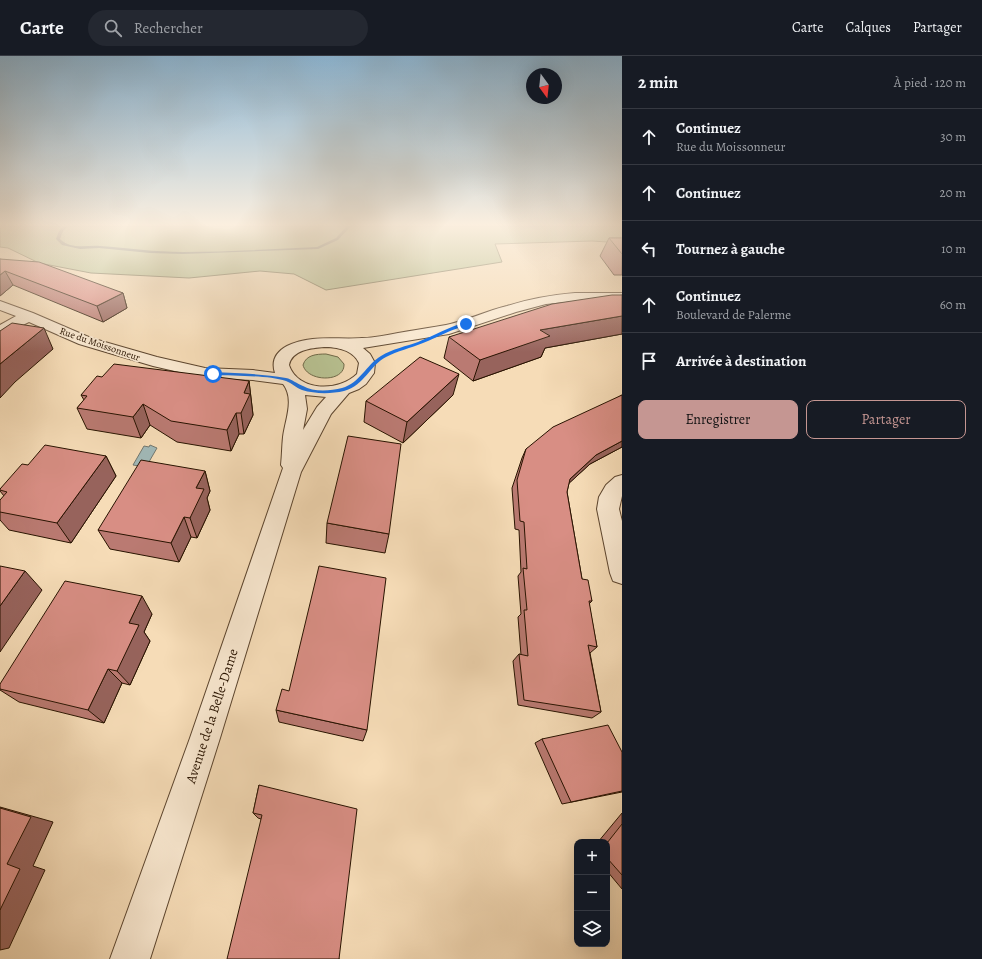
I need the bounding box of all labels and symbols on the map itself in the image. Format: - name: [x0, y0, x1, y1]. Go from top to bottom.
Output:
- north arrow: [526, 68, 562, 104]
- route end: [457, 315, 475, 333]
- street label: Rue du Moissonneur: [58, 324, 142, 364]
- route start: [204, 365, 222, 383]
- street label: Avenue de la Belle-Dame: [181, 646, 243, 787]

